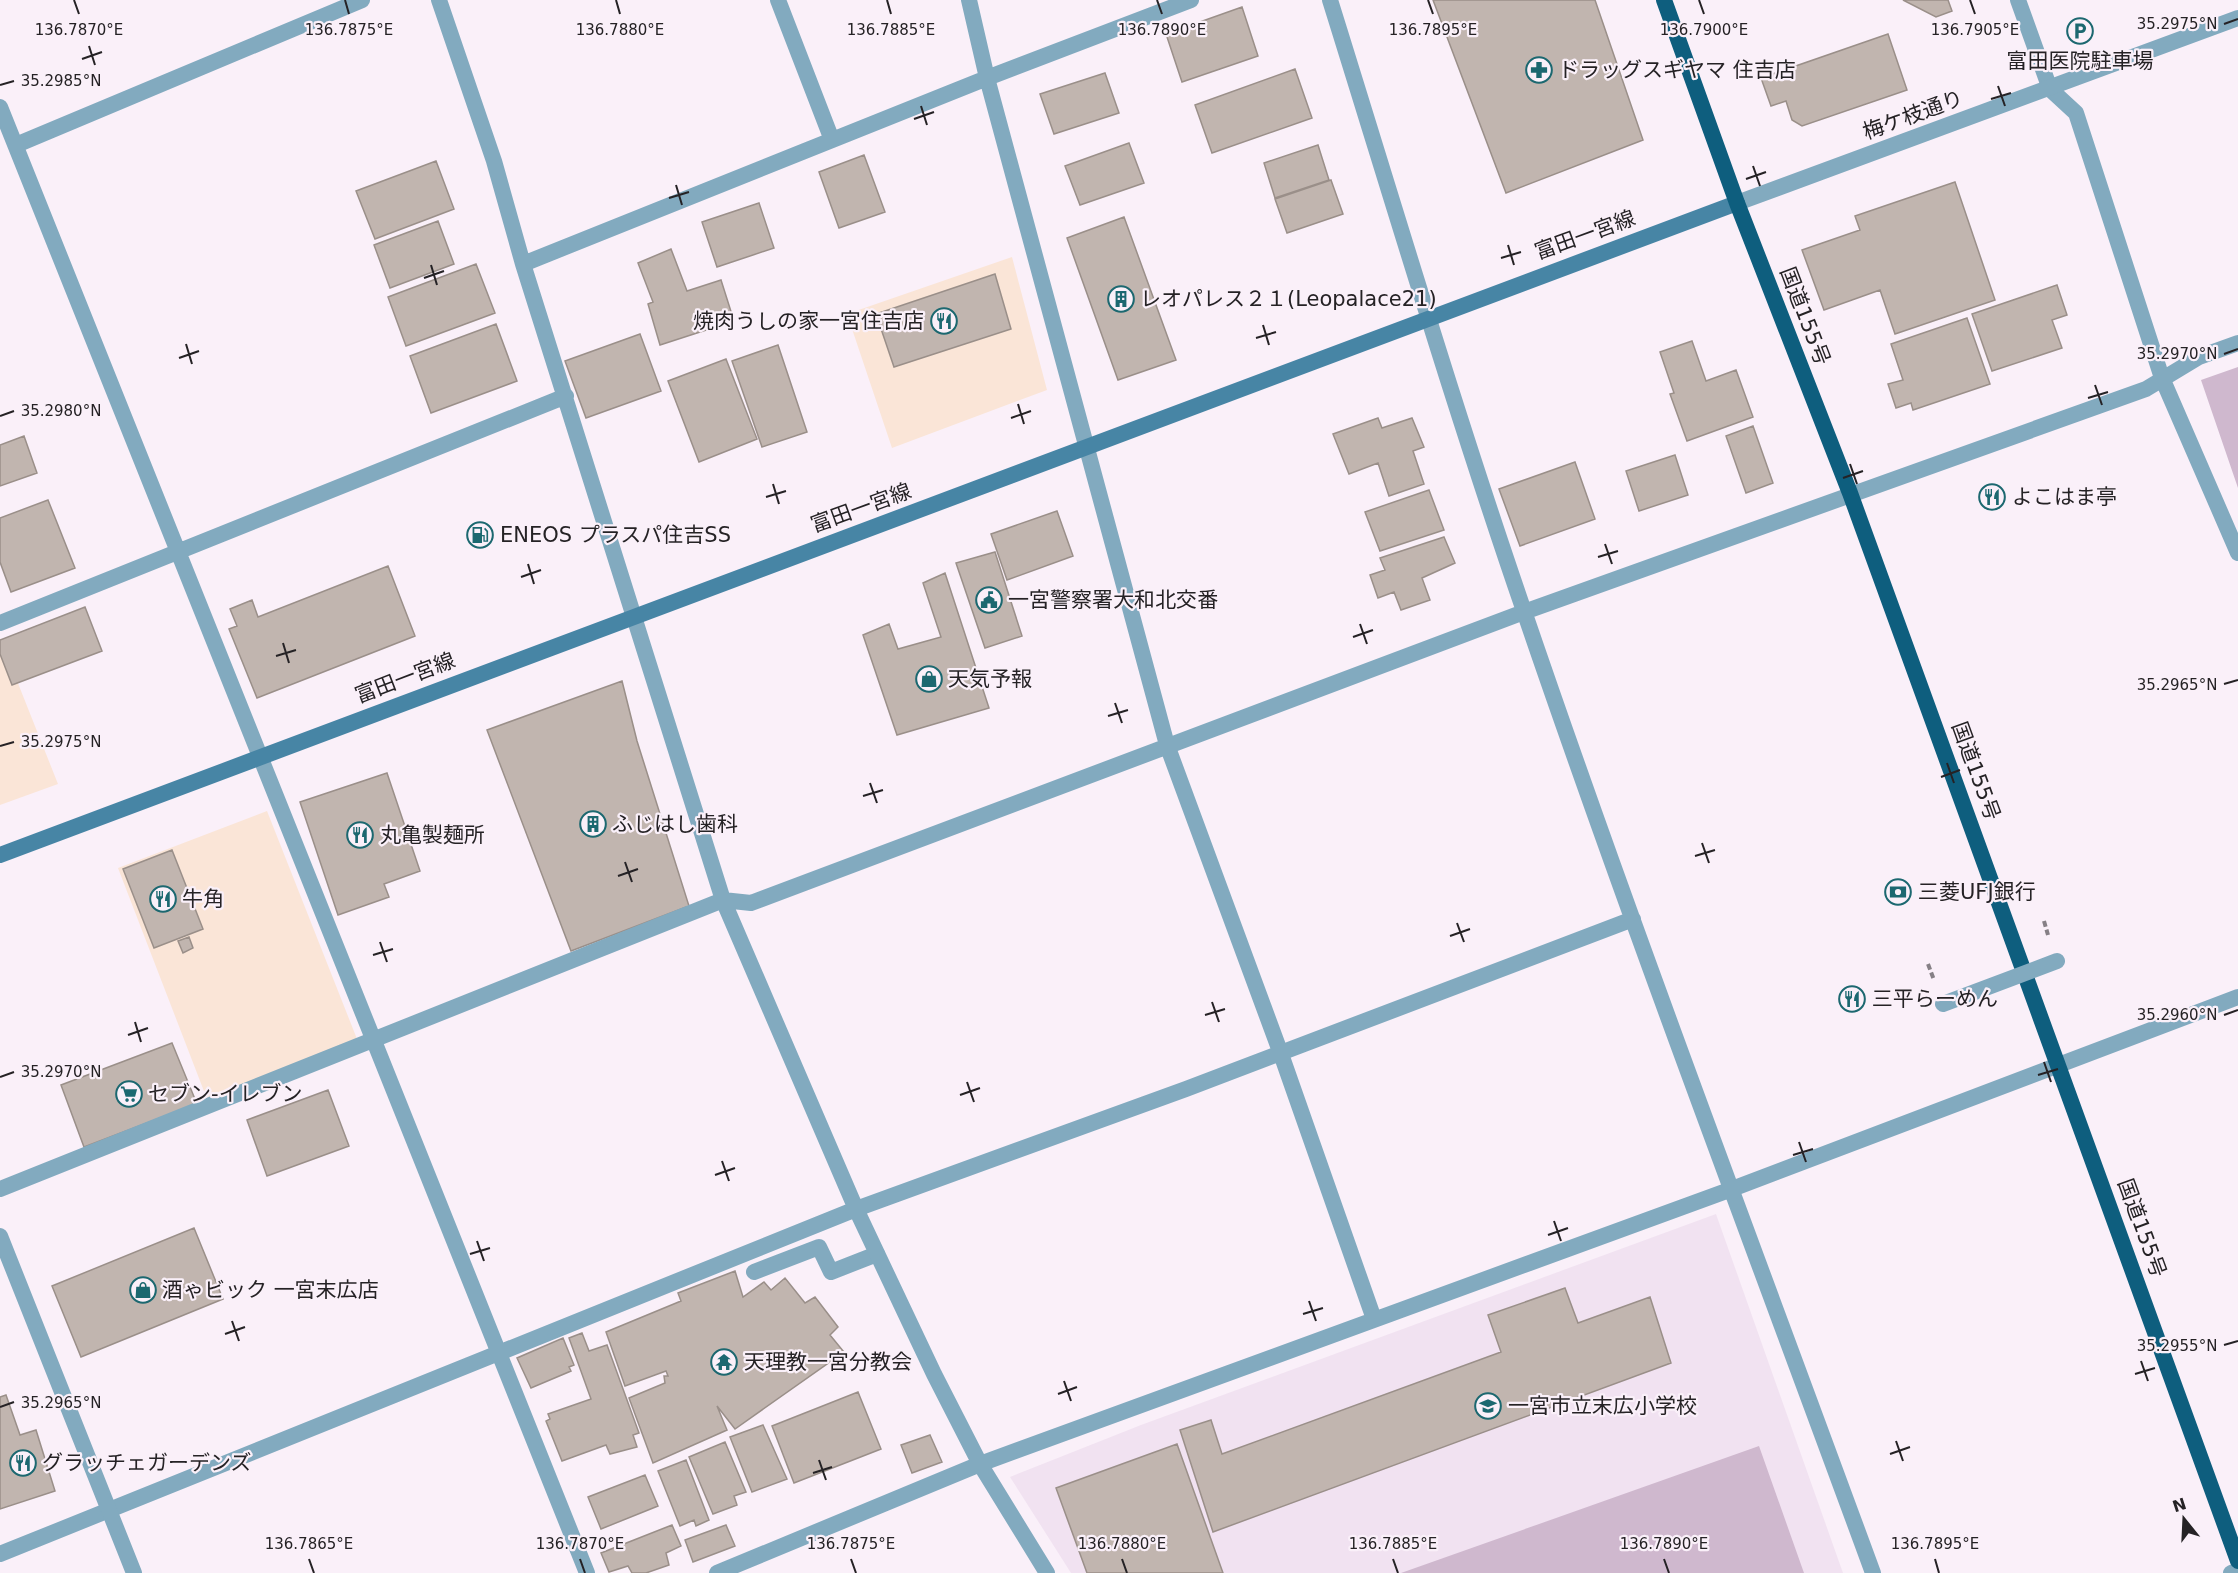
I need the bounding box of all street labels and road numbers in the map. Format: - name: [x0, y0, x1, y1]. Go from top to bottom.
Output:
- street label: 梅ケ枝通り: [1860, 86, 1966, 144]
- street label: 富田一宮線: [1532, 206, 1638, 264]
- street label: 国道155号: [1775, 264, 1835, 368]
- street label: 富田一宮線: [808, 479, 914, 537]
- street label: 富田一宮線: [352, 648, 458, 708]
- street label: 国道155号: [1947, 718, 2005, 824]
- street label: 国道155号: [2113, 1175, 2171, 1281]

